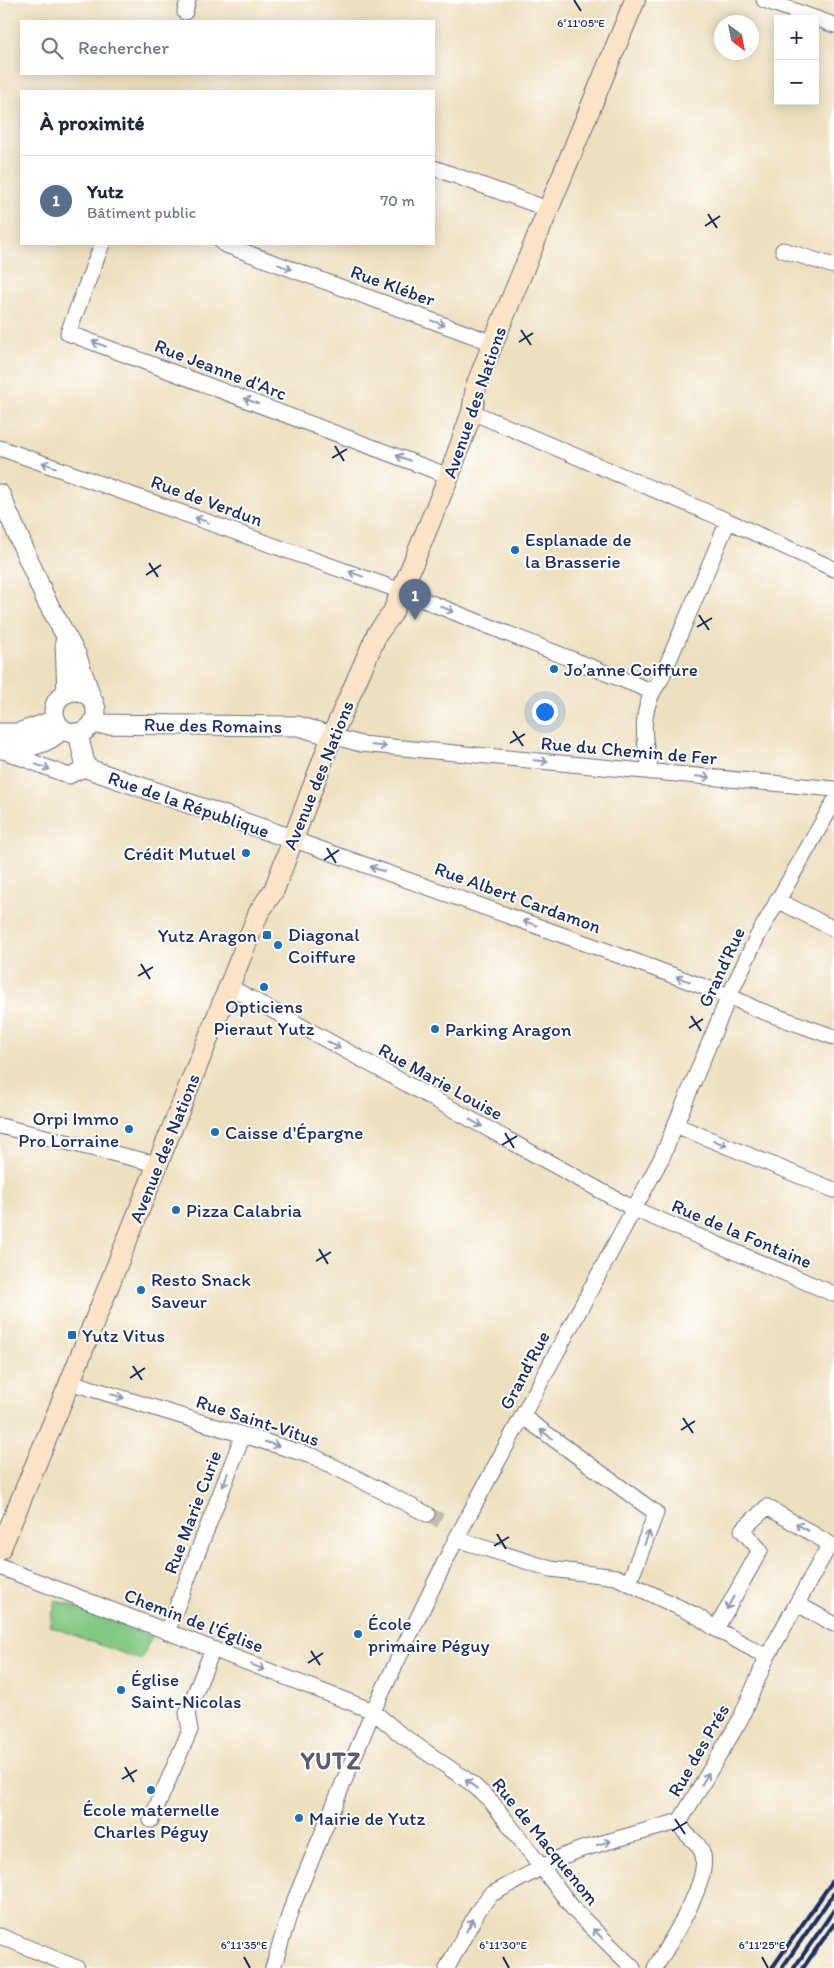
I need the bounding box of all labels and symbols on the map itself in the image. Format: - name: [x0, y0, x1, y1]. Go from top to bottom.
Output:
- north arrow: [714, 15, 759, 60]
- text: 6°11'05"E: [557, 16, 605, 30]
- street label: Rue Kléber: [347, 260, 439, 312]
- one-way arrow: [277, 263, 293, 272]
- one-way arrow: [430, 319, 445, 328]
- street label: Avenue des Nations: [438, 323, 511, 481]
- street label: Rue Jeanne d'Arc: [152, 334, 290, 405]
- one-way arrow: [92, 339, 107, 348]
- one-way arrow: [244, 396, 259, 405]
- one-way arrow: [396, 453, 411, 462]
- one-way arrow: [42, 460, 58, 469]
- street label: Rue de Verdun: [148, 470, 266, 531]
- one-way arrow: [195, 515, 211, 524]
- place label: Esplanade de la Brasserie: [525, 528, 632, 573]
- marker: Esplanade de la Brasserie: [509, 544, 521, 556]
- one-way arrow: [348, 569, 364, 578]
- pin: 1: [399, 579, 431, 620]
- one-way arrow: [439, 605, 454, 614]
- place label: Jo’anne Coiffure: [564, 658, 698, 681]
- marker: Jo’anne Coiffure: [548, 663, 560, 675]
- street label: Avenue des Nations: [278, 697, 359, 853]
- your location: [532, 699, 558, 725]
- street label: Rue des Romains: [144, 713, 282, 738]
- street label: Rue du Chemin de Fer: [540, 731, 718, 770]
- one-way arrow: [371, 741, 387, 751]
- one-way arrow: [533, 757, 549, 766]
- one-way arrow: [35, 763, 50, 772]
- street label: Rue de la République: [105, 766, 272, 843]
- one-way arrow: [694, 772, 710, 782]
- place label: Crédit Mutuel: [123, 842, 237, 865]
- marker: Crédit Mutuel: [240, 847, 252, 859]
- street label: Rue Albert Cardamon: [431, 857, 604, 938]
- one-way arrow: [369, 863, 385, 873]
- one-way arrow: [523, 918, 538, 927]
- place label: Diagonal Coiffure: [288, 923, 360, 968]
- street label: Grand'Rue: [693, 923, 750, 1011]
- place label: Yutz Aragon: [158, 924, 257, 947]
- marker: Yutz Aragon: [261, 929, 273, 941]
- marker: Diagonal Coiffure: [272, 939, 284, 951]
- one-way arrow: [676, 974, 691, 983]
- marker: Opticiens Pieraut Yutz: [258, 981, 270, 993]
- place label: Opticiens Pieraut Yutz: [213, 995, 315, 1040]
- place label: Parking Aragon: [445, 1018, 572, 1041]
- marker: Parking Aragon: [429, 1023, 441, 1035]
- street label: Rue Marie Louise: [375, 1038, 507, 1125]
- one-way arrow: [326, 1040, 341, 1050]
- street label: Avenue des Nations: [124, 1070, 205, 1226]
- place label: Orpi Immo Pro Lorraine: [18, 1107, 119, 1152]
- one-way arrow: [469, 1118, 484, 1128]
- place label: Caisse d'Épargne: [225, 1121, 363, 1144]
- marker: Orpi Immo Pro Lorraine: [123, 1123, 135, 1135]
- marker: Caisse d'Épargne: [209, 1126, 221, 1138]
- one-way arrow: [713, 1140, 728, 1149]
- street label: Rue de la Fontaine: [668, 1194, 815, 1273]
- place label: Pizza Calabria: [186, 1199, 302, 1222]
- marker: Pizza Calabria: [170, 1204, 182, 1216]
- place label: Resto Snack Saveur: [151, 1268, 251, 1313]
- marker: Resto Snack Saveur: [135, 1284, 147, 1296]
- place label: Yutz Vitus: [82, 1324, 165, 1347]
- street label: Grand'Rue: [494, 1327, 555, 1414]
- marker: Yutz Vitus: [66, 1329, 78, 1341]
- street label: Rue Saint-Vitus: [193, 1390, 322, 1451]
- one-way arrow: [108, 1392, 124, 1402]
- one-way arrow: [540, 1428, 553, 1439]
- one-way arrow: [264, 1440, 279, 1449]
- street label: Rue Marie Curie: [158, 1447, 227, 1577]
- one-way arrow: [220, 1472, 229, 1487]
- one-way arrow: [795, 1522, 809, 1532]
- one-way arrow: [643, 1531, 652, 1546]
- street label: Chemin de l'Église: [121, 1583, 267, 1658]
- one-way arrow: [725, 1596, 735, 1611]
- place label: École primaire Péguy: [368, 1612, 490, 1657]
- marker: École primaire Péguy: [352, 1628, 364, 1640]
- one-way arrow: [250, 1662, 265, 1672]
- place label: Église Saint-Nicolas: [131, 1668, 241, 1713]
- marker: Église Saint-Nicolas: [115, 1684, 127, 1696]
- street label: Rue des Prés: [663, 1700, 734, 1801]
- district label: YUTZ: [300, 1746, 361, 1775]
- one-way arrow: [700, 1772, 710, 1786]
- street label: Rue de Macquenom: [487, 1773, 605, 1910]
- one-way arrow: [465, 1778, 478, 1789]
- marker: École maternelle Charles Péguy: [145, 1784, 157, 1796]
- place label: École maternelle Charles Péguy: [83, 1798, 219, 1843]
- place label: Mairie de Yutz: [309, 1807, 425, 1830]
- marker: Mairie de Yutz: [293, 1812, 305, 1824]
- one-way arrow: [596, 1838, 612, 1848]
- one-way arrow: [465, 1919, 475, 1933]
- one-way arrow: [592, 1928, 605, 1940]
- text: 6°11'35"E: [220, 1938, 268, 1952]
- text: 6°11'30"E: [479, 1938, 527, 1952]
- text: 6°11'25"E: [739, 1938, 786, 1952]

